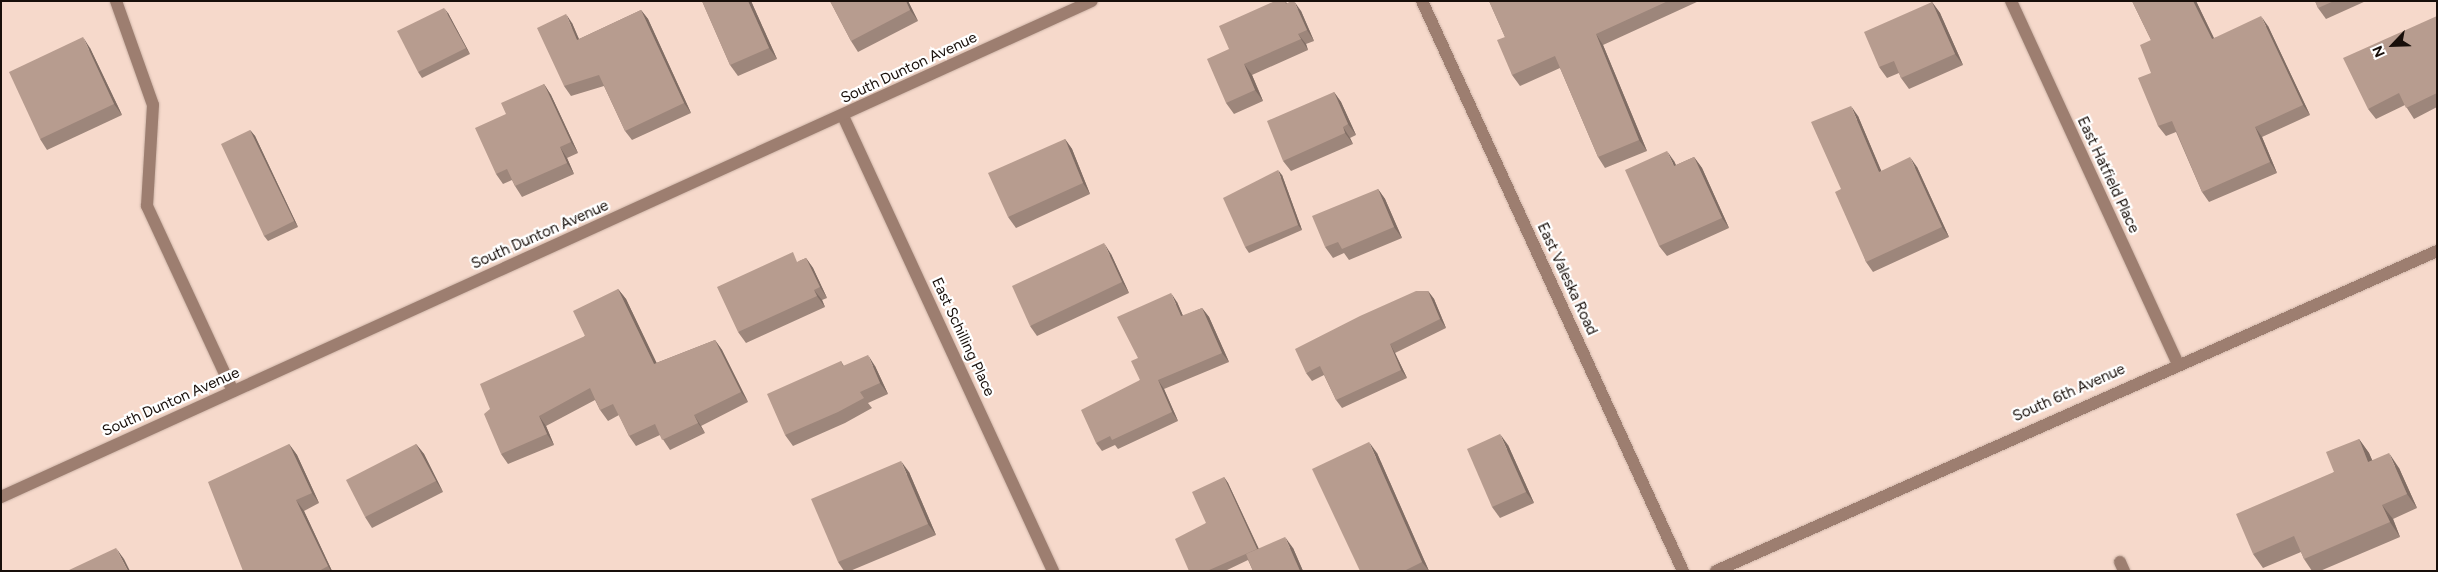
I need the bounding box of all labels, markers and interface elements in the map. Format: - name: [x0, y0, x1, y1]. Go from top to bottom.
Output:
- north arrow: [2368, 20, 2418, 70]
- street label: South Dunton Avenue: [838, 29, 980, 107]
- text: N: [2369, 43, 2389, 60]
- street label: East Hatfield Place: [2073, 114, 2143, 236]
- street label: South Dunton Avenue: [469, 197, 611, 273]
- street label: East Valeska Road: [1533, 220, 1601, 338]
- street label: East Schilling Place: [928, 275, 998, 399]
- street label: South 6th Avenue: [2010, 360, 2128, 426]
- street label: South Dunton Avenue: [100, 364, 242, 440]

